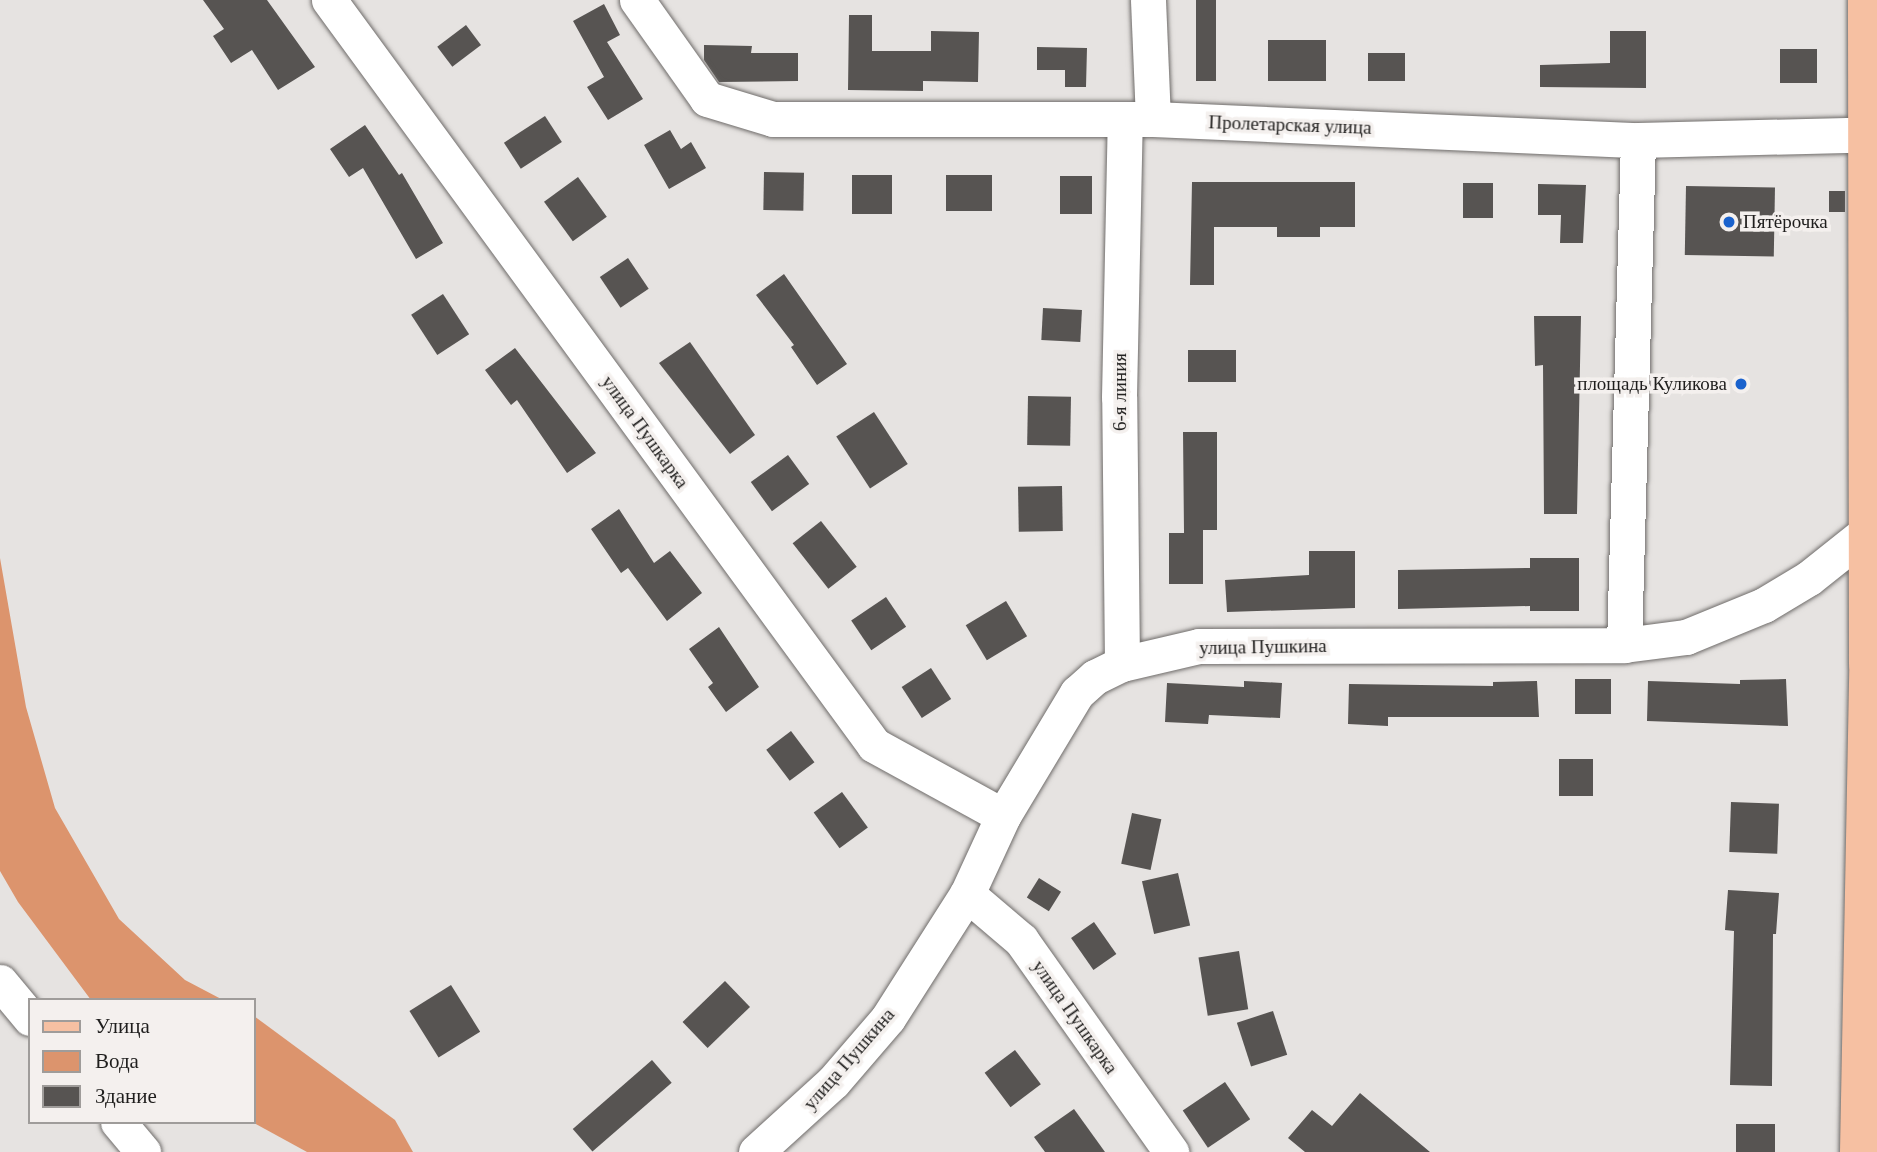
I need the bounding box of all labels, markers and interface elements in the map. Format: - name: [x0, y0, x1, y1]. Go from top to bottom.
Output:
- street label: Пролетарская улица: [1208, 111, 1372, 139]
- place label: Пятёрочка: [1743, 211, 1828, 233]
- marker: Пятёрочка: [1721, 214, 1737, 230]
- street label: 6-я линия: [1109, 353, 1131, 431]
- street label: улица Пушкарка: [596, 371, 694, 493]
- place label: площадь Куликова: [1577, 373, 1727, 395]
- marker: площадь Куликова: [1733, 376, 1749, 392]
- street label: улица Пушкина: [1199, 634, 1327, 660]
- street label: улица Пушкарка: [1027, 956, 1123, 1078]
- legend: [28, 998, 256, 1124]
- street label: улица Пушкина: [799, 1003, 899, 1115]
- text: Улица: [95, 1014, 150, 1038]
- text: Вода: [95, 1049, 139, 1073]
- text: Здание: [95, 1084, 157, 1108]

